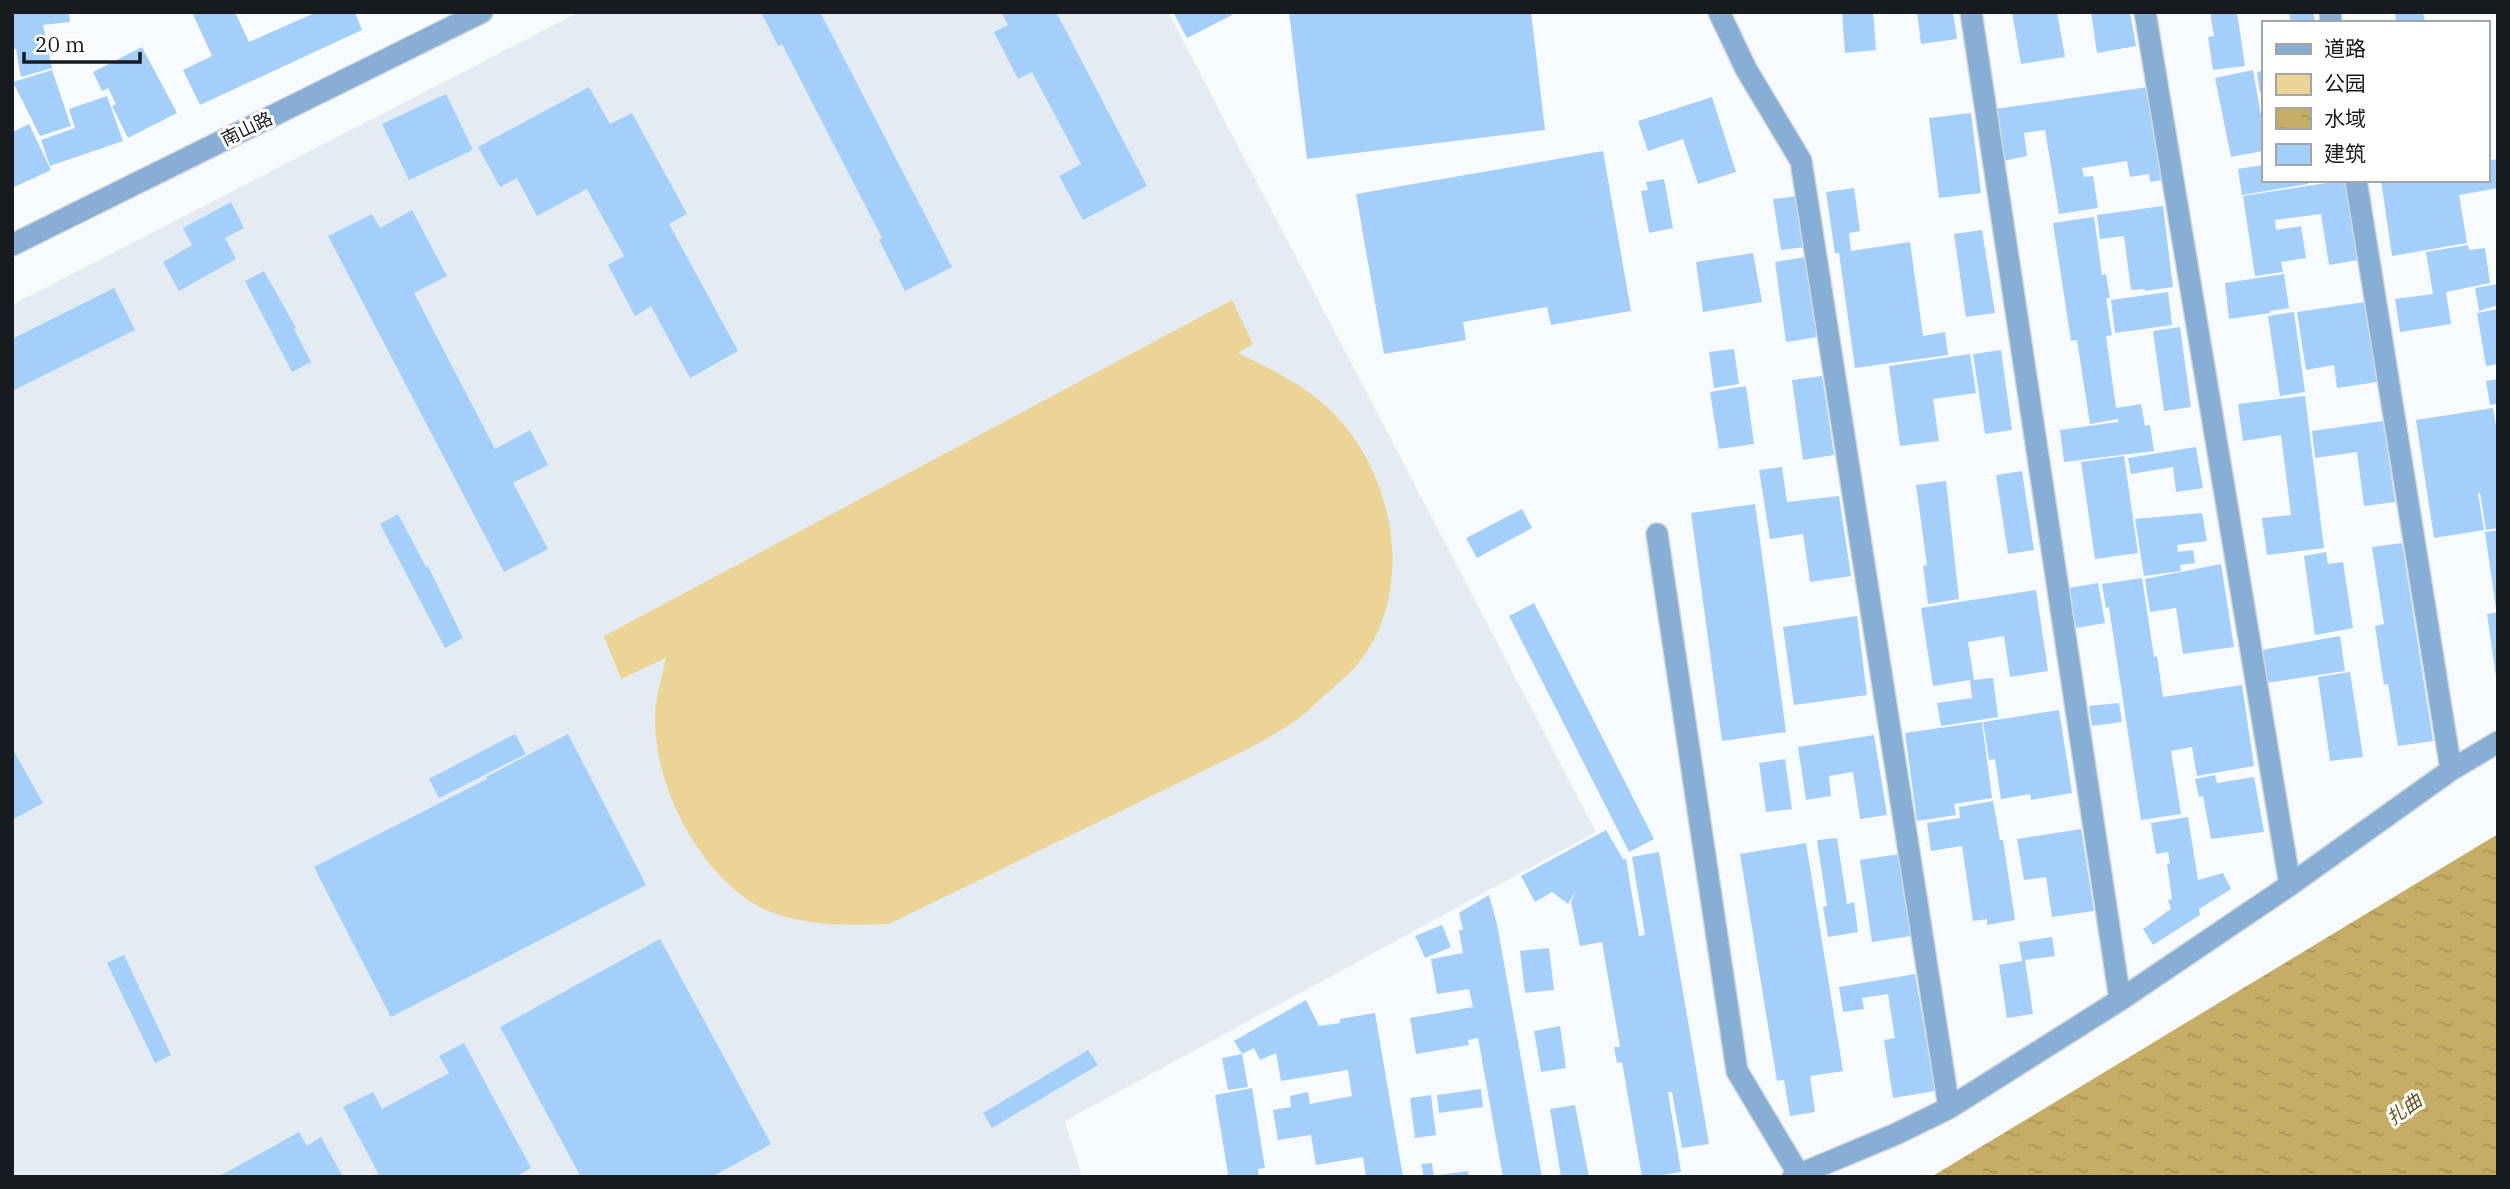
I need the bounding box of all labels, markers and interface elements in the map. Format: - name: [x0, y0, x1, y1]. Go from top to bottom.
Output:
- scale bar: [24, 21, 140, 65]
- legend: [2262, 21, 2489, 182]
- text: 20 m: [35, 30, 85, 58]
- text: 道路: [2324, 34, 2366, 62]
- text: 公园: [2324, 69, 2366, 97]
- text: 水域: [2324, 104, 2366, 132]
- street label: 南山路: [217, 106, 276, 151]
- text: 建筑: [2324, 139, 2366, 167]
- water label: 扎曲: [2382, 1087, 2428, 1130]

